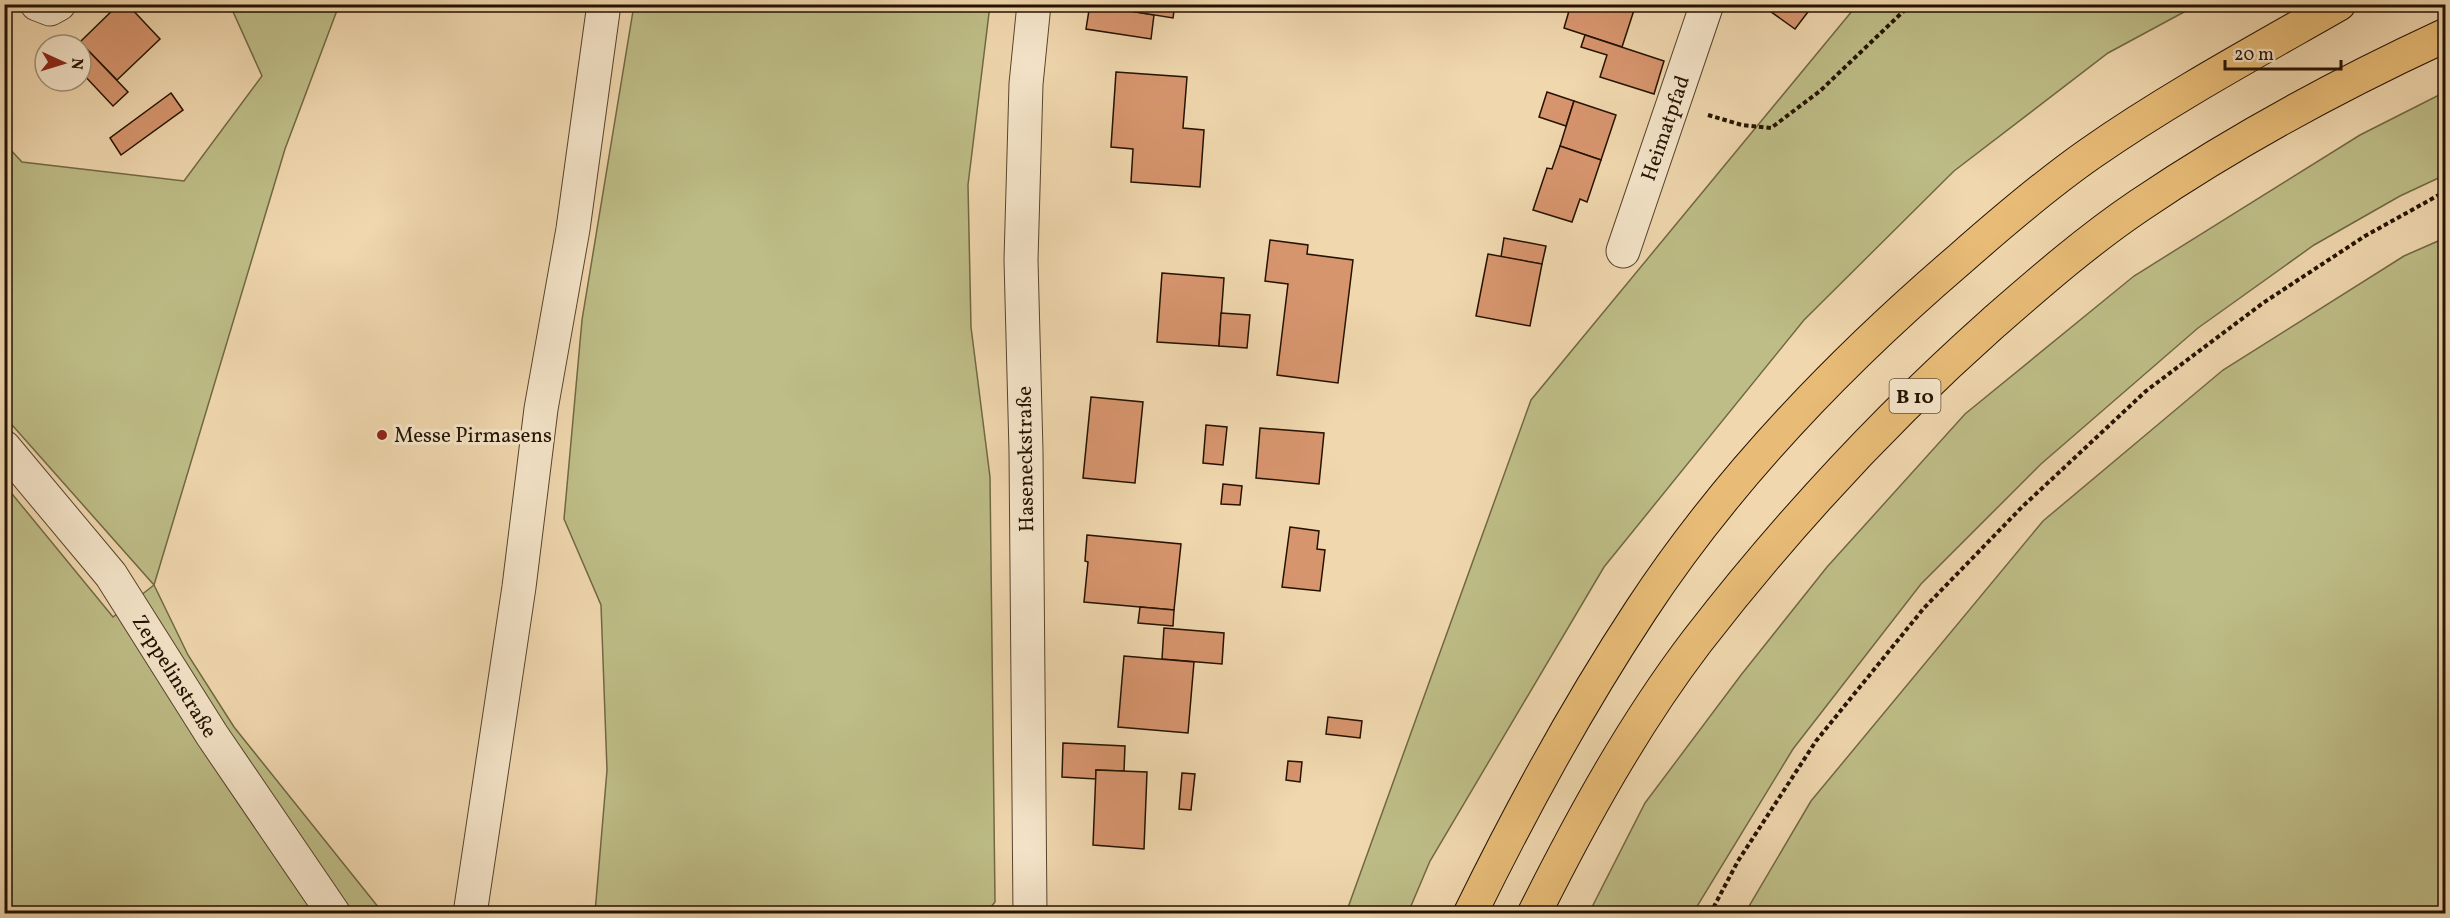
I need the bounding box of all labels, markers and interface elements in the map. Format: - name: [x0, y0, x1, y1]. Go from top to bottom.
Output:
- north arrow: [33, 33, 93, 93]
- scale bar: [2225, 33, 2340, 71]
- text: 20 m: [2234, 43, 2274, 68]
- text: N: [65, 57, 87, 71]
- street label: Heimatpfad: [1635, 72, 1698, 185]
- road number: B 10: [1890, 379, 1940, 413]
- street label: Haseneckstraße: [1011, 386, 1042, 532]
- place label: Messe Pirmasens: [394, 422, 552, 451]
- marker: Messe Pirmasens: [375, 428, 389, 442]
- street label: Zeppelinstraße: [124, 610, 223, 744]

